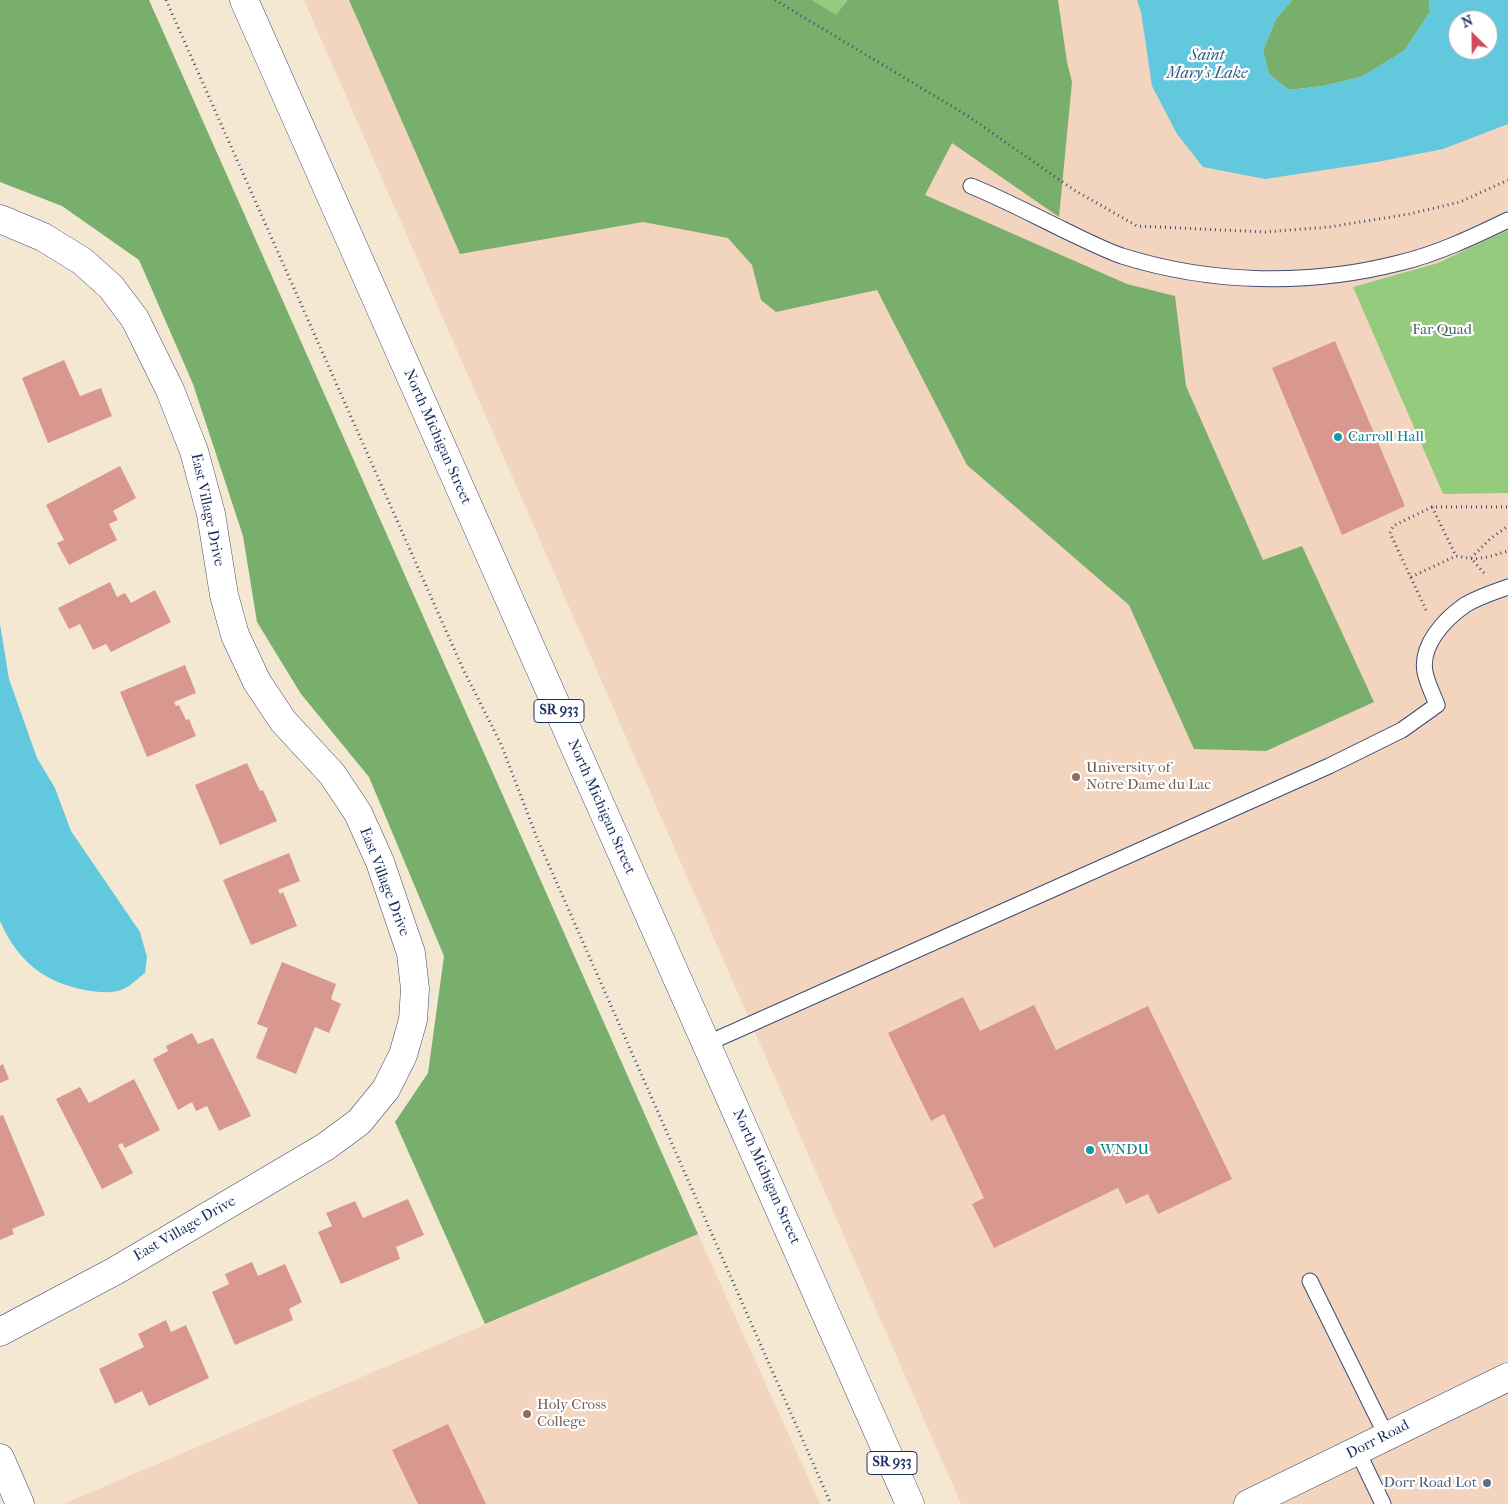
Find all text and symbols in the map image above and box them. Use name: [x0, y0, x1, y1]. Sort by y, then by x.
north arrow: [1448, 10, 1498, 60]
text: N: [1459, 12, 1476, 32]
water label: Saint Mary's Lake: [1166, 46, 1248, 84]
park label: Far Quad: [1412, 321, 1472, 339]
street label: North Michigan Street: [399, 367, 475, 507]
place label: Carroll Hall: [1348, 428, 1424, 446]
marker: Carroll Hall: [1332, 431, 1344, 443]
street label: East Village Drive: [186, 452, 228, 568]
road number: SR 933: [534, 699, 584, 722]
street label: North Michigan Street: [563, 737, 639, 877]
place label: University of Notre Dame du Lac: [1086, 759, 1211, 794]
marker: University of Notre Dame du Lac: [1070, 771, 1082, 783]
street label: East Village Drive: [355, 825, 413, 939]
street label: North Michigan Street: [728, 1107, 804, 1247]
place label: WNDU: [1100, 1141, 1149, 1159]
marker: WNDU: [1084, 1144, 1096, 1156]
street label: East Village Drive: [131, 1192, 239, 1266]
place label: Holy Cross College: [537, 1396, 606, 1431]
marker: Holy Cross College: [521, 1408, 533, 1420]
street label: Dorr Road: [1343, 1416, 1413, 1464]
road number: SR 933: [867, 1452, 917, 1475]
place label: Dorr Road Lot: [1383, 1474, 1477, 1492]
marker: Dorr Road Lot: [1481, 1477, 1493, 1489]

